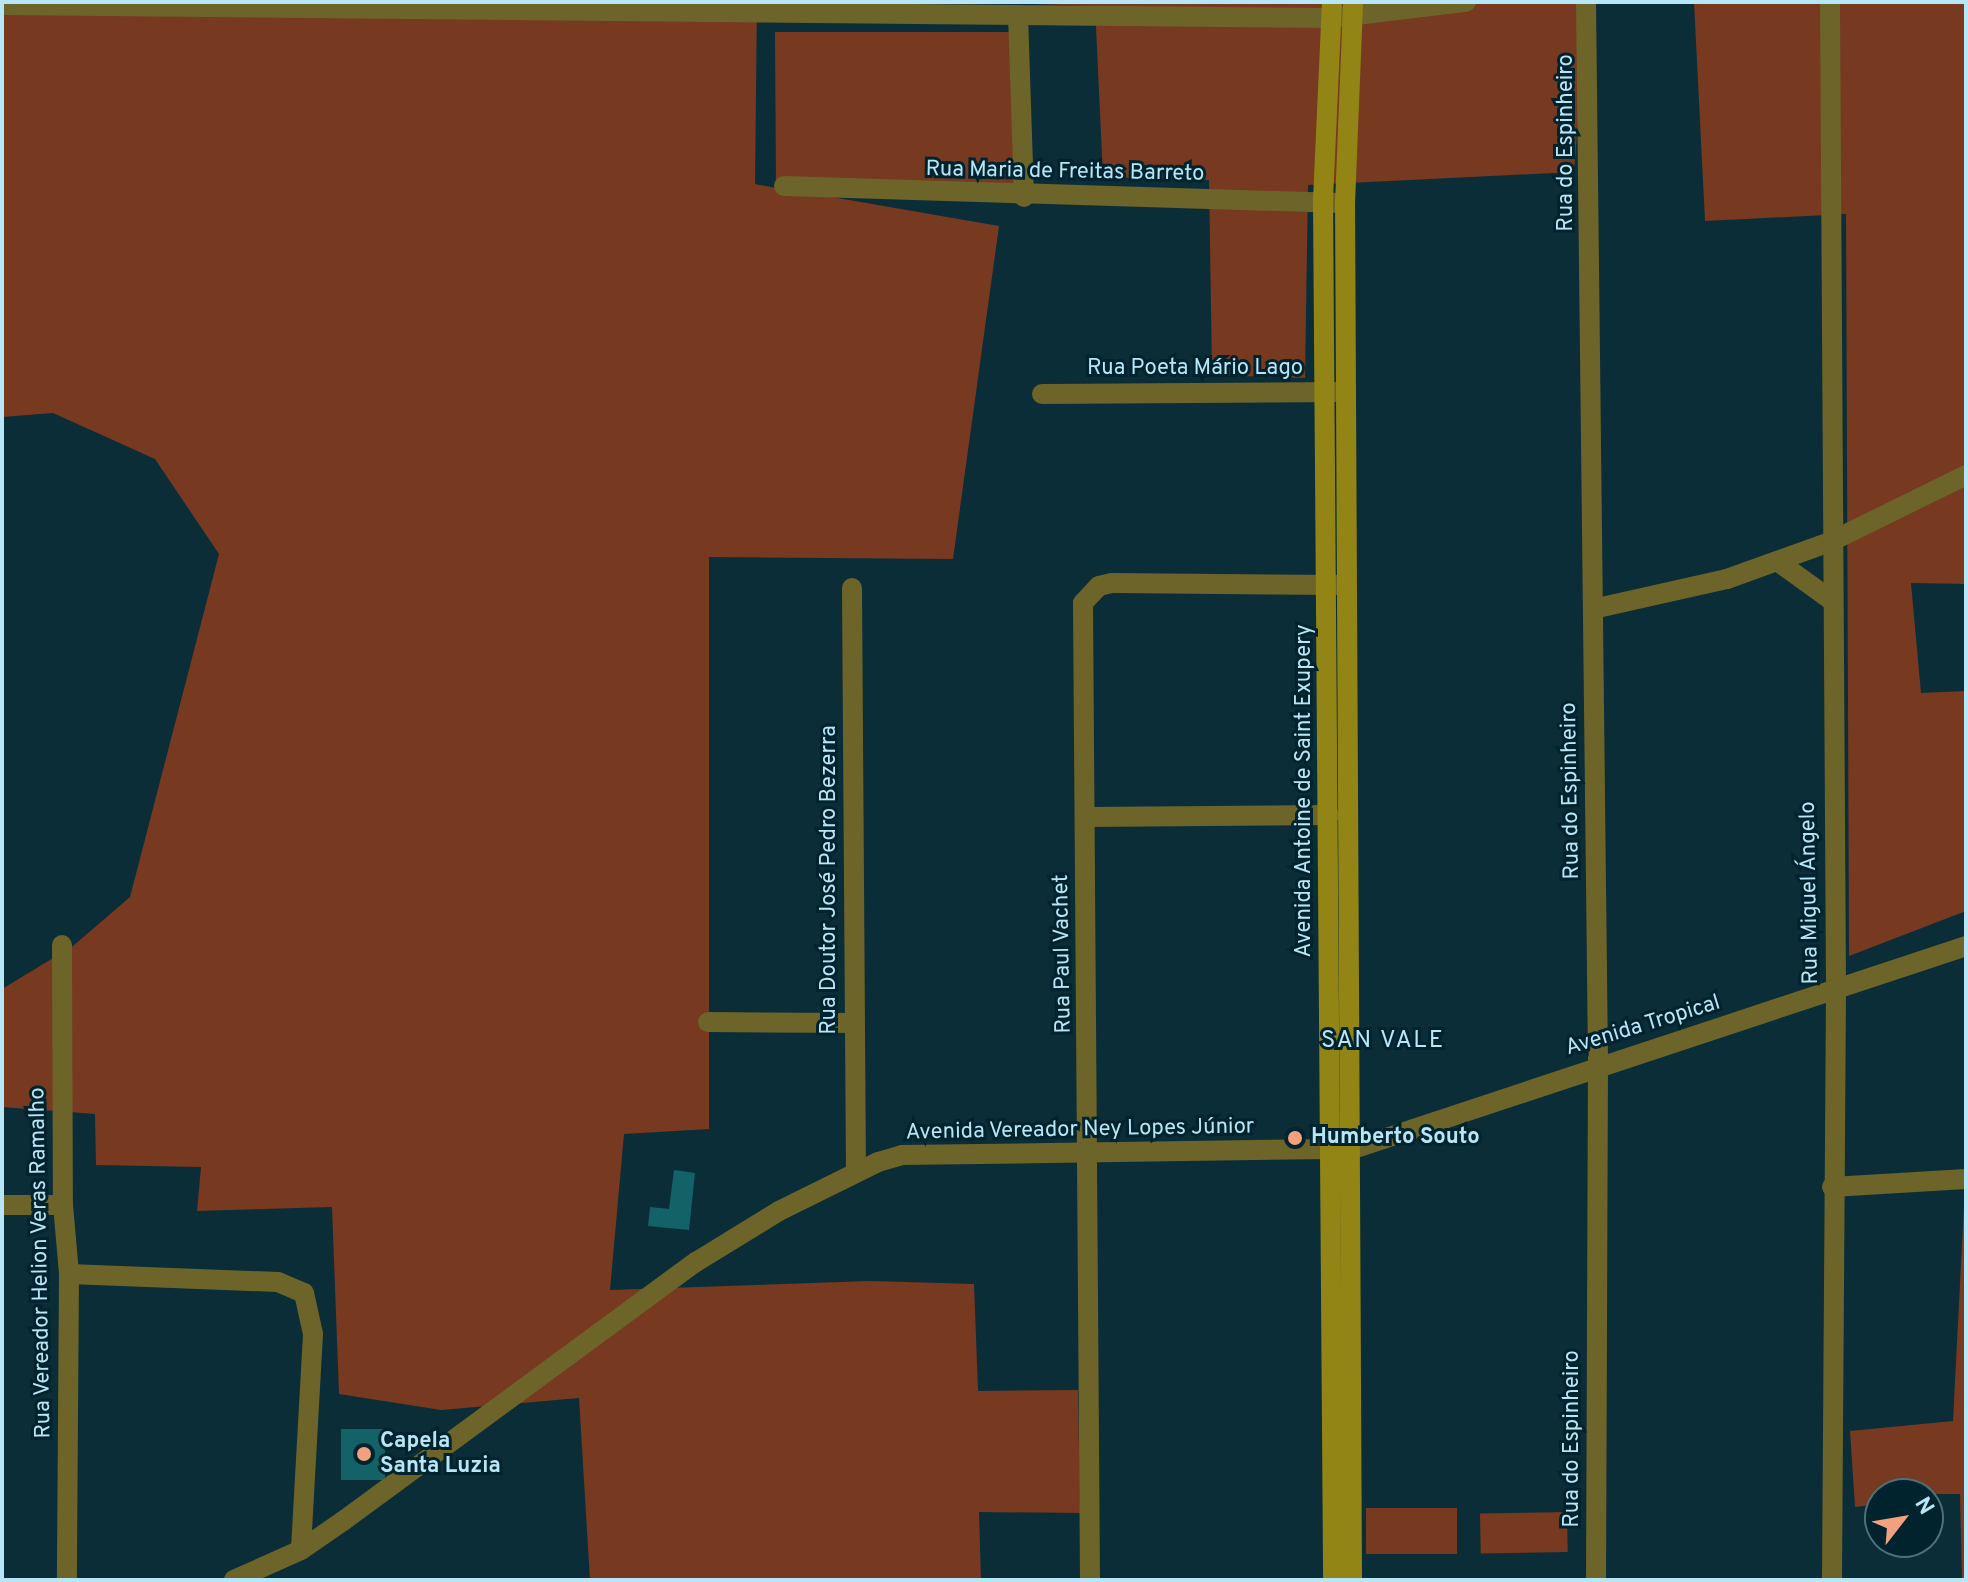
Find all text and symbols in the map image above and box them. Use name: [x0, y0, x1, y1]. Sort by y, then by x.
street label: Rua do Espinheiro: [1554, 54, 1580, 232]
street label: Rua Maria de Freitas Barreto: [925, 156, 1205, 188]
street label: Rua Poeta Mário Lago: [1087, 356, 1303, 382]
street label: Avenida Antoine de Saint Exupery: [1292, 624, 1318, 958]
street label: Rua do Espinheiro: [1556, 702, 1586, 880]
street label: Rua Doutor José Pedro Bezerra: [817, 725, 843, 1035]
street label: Rua Miguel Ángelo: [1795, 801, 1825, 985]
street label: Rua Paul Vachet: [1048, 874, 1078, 1034]
street label: Avenida Tropical: [1562, 990, 1724, 1062]
district label: SAN VALE: [1320, 1028, 1446, 1056]
street label: Rua Vereador Helion Veras Ramalho: [25, 1086, 57, 1440]
street label: Avenida Vereador Ney Lopes Júnior: [905, 1114, 1255, 1146]
place label: Humberto Souto: [1311, 1125, 1480, 1151]
marker: Humberto Souto: [1286, 1129, 1304, 1147]
street label: Rua do Espinheiro: [1560, 1350, 1586, 1528]
place label: Capela Santa Luzia: [380, 1428, 501, 1480]
marker: Capela Santa Luzia: [355, 1445, 373, 1463]
north arrow: [1864, 1478, 1944, 1558]
text: N: [1908, 1493, 1939, 1520]

